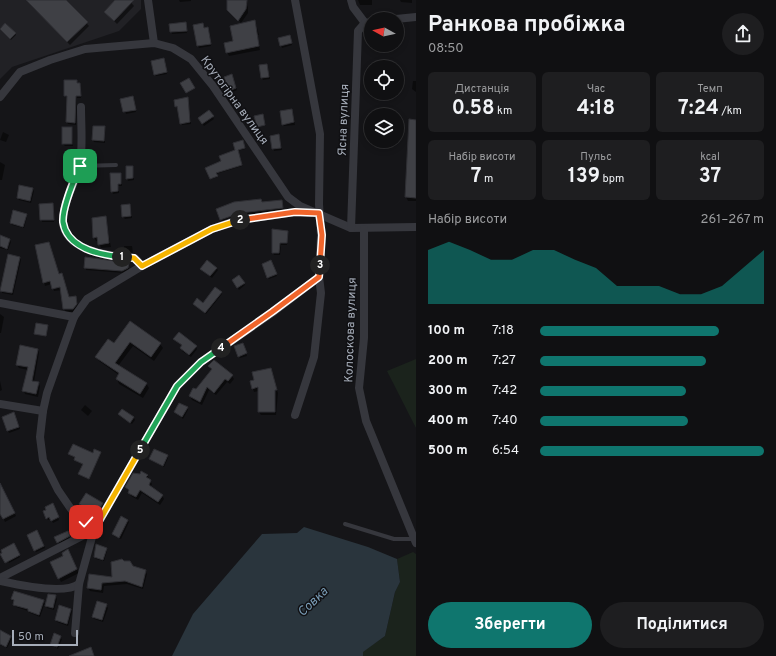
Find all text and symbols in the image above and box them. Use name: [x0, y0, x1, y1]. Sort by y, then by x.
north arrow: [364, 12, 404, 52]
map controls: [364, 12, 404, 148]
text: Ранкова пробіжка: [428, 12, 626, 39]
button: share: [722, 13, 764, 55]
text: 08:50: [428, 41, 464, 57]
street label: Крутогірна вулиця: [197, 53, 272, 148]
button: locate: [364, 60, 404, 100]
text: Дистанція: [455, 82, 509, 96]
text: Час: [587, 82, 605, 96]
text: Темп: [697, 82, 723, 96]
street label: Ясна вулиця: [335, 84, 353, 156]
text: 0.58: [452, 96, 494, 122]
text: 4:18: [577, 96, 615, 122]
text: 7:24: [678, 96, 719, 122]
text: km: [494, 104, 512, 118]
text: /km: [719, 104, 742, 118]
button: layers: [364, 108, 404, 148]
pin: [63, 149, 97, 183]
text: Набір висоти: [449, 150, 515, 164]
text: Пульс: [580, 150, 612, 164]
text: kcal: [700, 150, 720, 164]
icon: arrive: [69, 155, 91, 177]
text: 7: [471, 164, 481, 190]
text: 139: [568, 164, 600, 190]
text: 37: [699, 164, 721, 190]
text: m: [481, 172, 493, 186]
text: bpm: [600, 172, 624, 186]
pin: 2: [230, 210, 250, 230]
text: Набір висоти: [428, 212, 507, 228]
text: 261–267 m: [700, 212, 764, 228]
text: 2: [237, 213, 243, 227]
pin: 1: [112, 247, 132, 267]
text: 1: [120, 250, 124, 264]
pin: 3: [310, 255, 330, 275]
text: 3: [317, 258, 323, 272]
street label: Колоскова вулиця: [341, 277, 361, 383]
text: 100 m: [428, 323, 465, 339]
text: 7:18: [492, 323, 514, 339]
pin: 4: [211, 338, 231, 358]
text: 4: [217, 341, 225, 355]
text: 200 m: [428, 353, 468, 369]
text: 7:27: [492, 353, 516, 369]
text: 300 m: [428, 383, 467, 399]
text: 7:42: [492, 383, 517, 399]
text: 400 m: [428, 413, 468, 429]
text: 7:40: [492, 413, 518, 429]
pin: 5: [130, 440, 150, 460]
text: 5: [137, 443, 143, 457]
text: 500 m: [428, 443, 468, 459]
text: 6:54: [492, 443, 519, 459]
pin: [69, 505, 103, 539]
icon: check: [75, 511, 97, 533]
water label: Совка: [295, 584, 332, 621]
button: Зберегти: [428, 602, 592, 648]
button: Поділитися: [600, 602, 764, 648]
scale bar: [12, 628, 78, 647]
text: 50 m: [18, 630, 44, 644]

